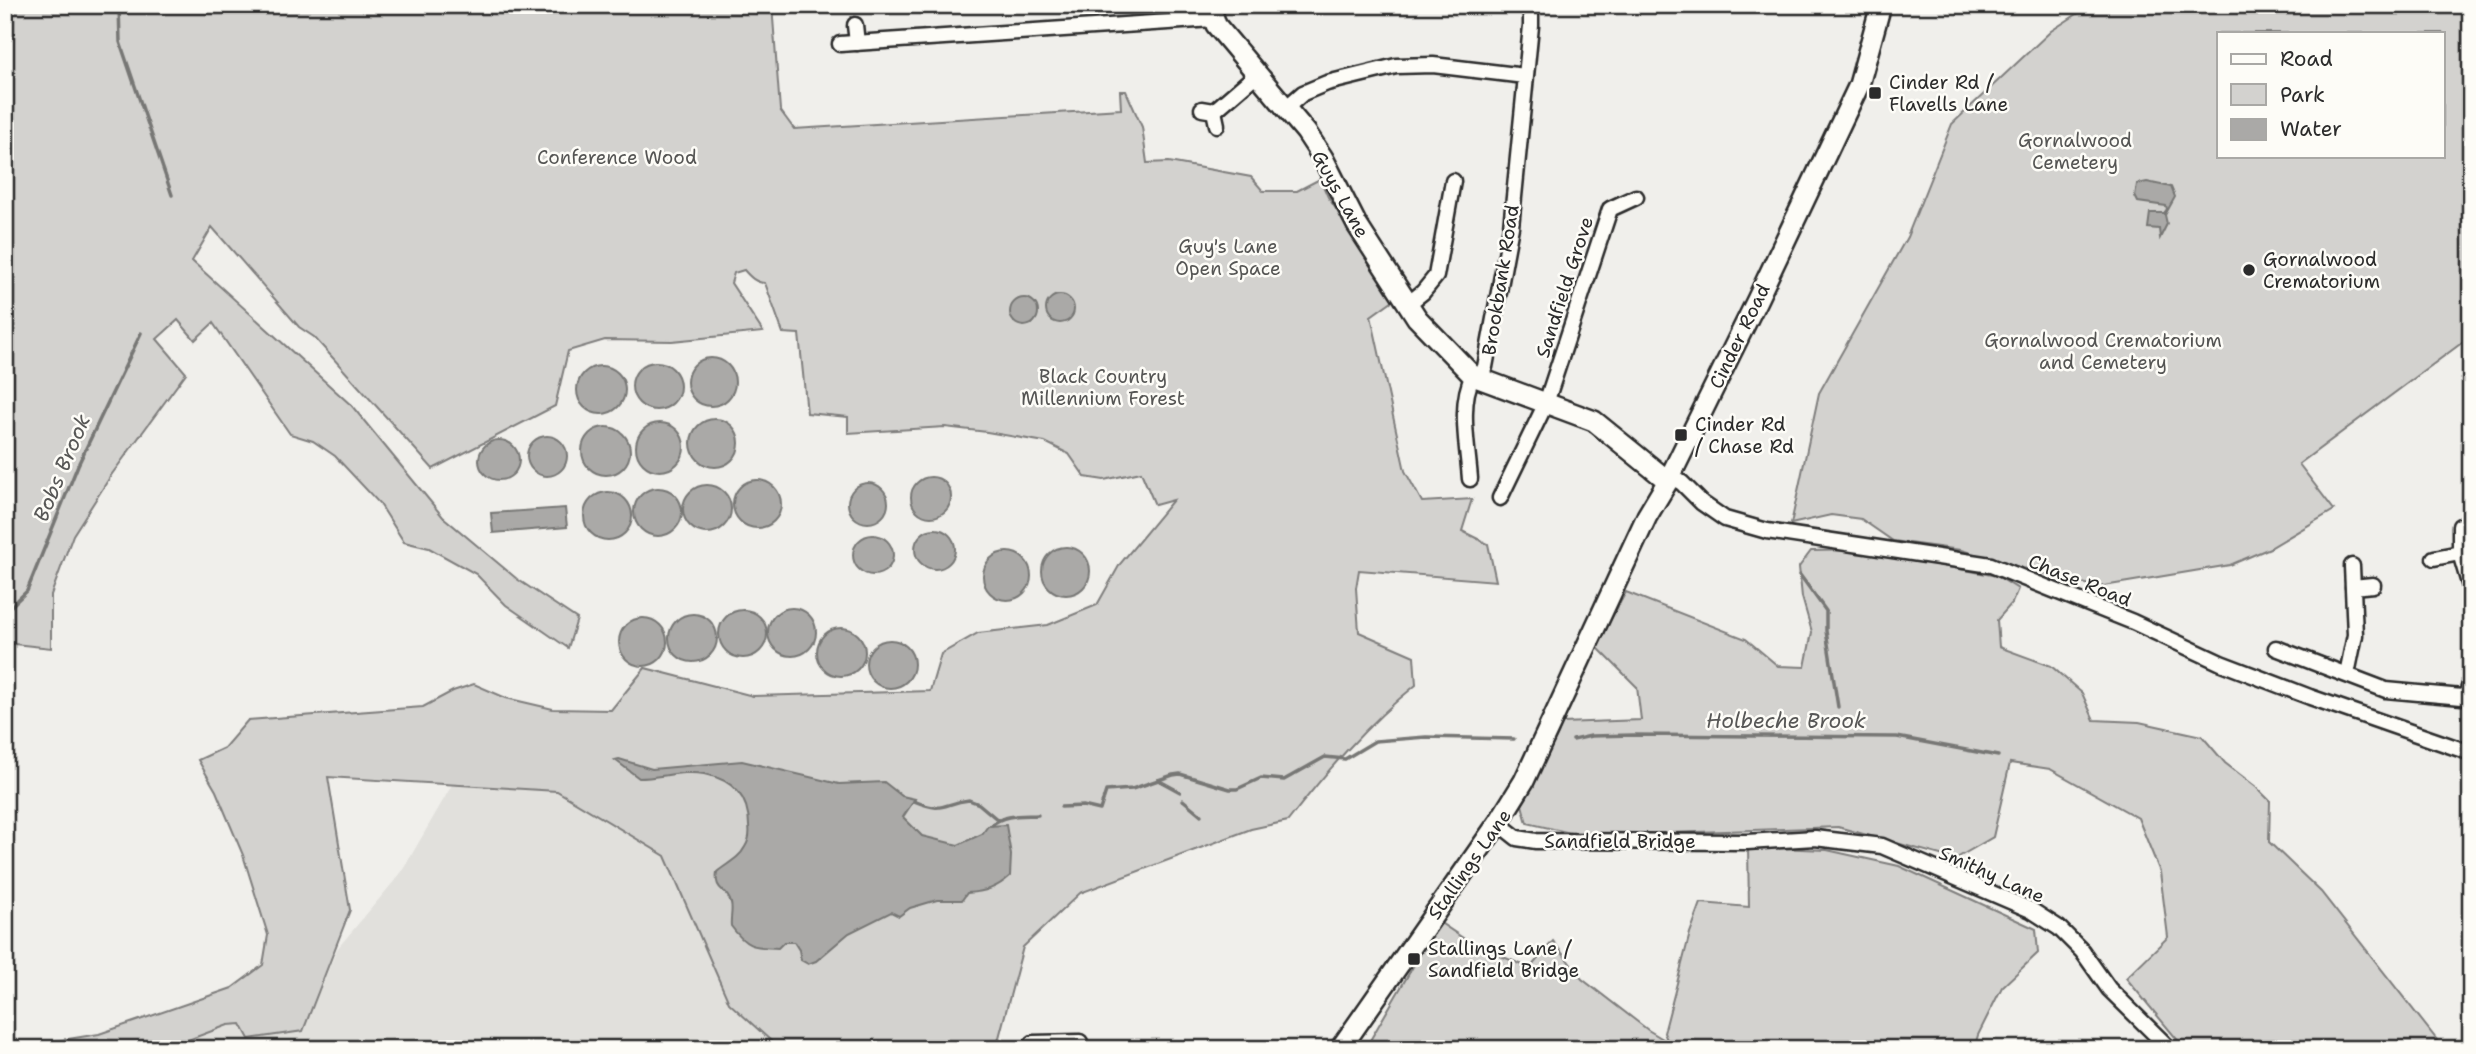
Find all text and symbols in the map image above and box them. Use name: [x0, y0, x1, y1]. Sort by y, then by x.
legend: [2217, 32, 2444, 158]
text: Road: [2280, 45, 2333, 73]
place label: Cinder Rd / Flavells Lane: [1889, 70, 2008, 117]
text: Park: [2280, 81, 2325, 109]
marker: Cinder Rd / Flavells Lane: [1867, 85, 1883, 101]
text: Water: [2280, 115, 2342, 143]
park label: Gornalwood Cemetery: [2018, 128, 2132, 175]
park label: Conference Wood: [537, 145, 697, 170]
street label: Guys Lane: [1306, 146, 1375, 242]
street label: Brookbank Road: [1476, 203, 1525, 357]
street label: Sandfield Grove: [1530, 213, 1599, 361]
park label: Guy's Lane Open Space: [1175, 234, 1281, 281]
place label: Gornalwood Crematorium: [2263, 247, 2380, 294]
marker: Gornalwood Crematorium: [2241, 262, 2257, 278]
street label: Cinder Road: [1703, 280, 1776, 393]
park label: Gornalwood Crematorium and Cemetery: [1984, 328, 2222, 375]
park label: Black Country Millennium Forest: [1021, 364, 1185, 411]
water label: Bobs Brook: [27, 410, 97, 526]
place label: Cinder Rd / Chase Rd: [1695, 412, 1794, 459]
marker: Cinder Rd / Chase Rd: [1673, 427, 1689, 443]
street label: Chase Road: [2025, 548, 2135, 612]
water label: Holbeche Brook: [1706, 707, 1866, 735]
street label: Stallings Lane: [1422, 804, 1517, 925]
street label: Sandfield Bridge: [1544, 829, 1696, 854]
street label: Smithy Lane: [1935, 840, 2048, 909]
place label: Stallings Lane / Sandfield Bridge: [1428, 936, 1579, 983]
marker: Stallings Lane / Sandfield Bridge: [1406, 951, 1422, 967]

